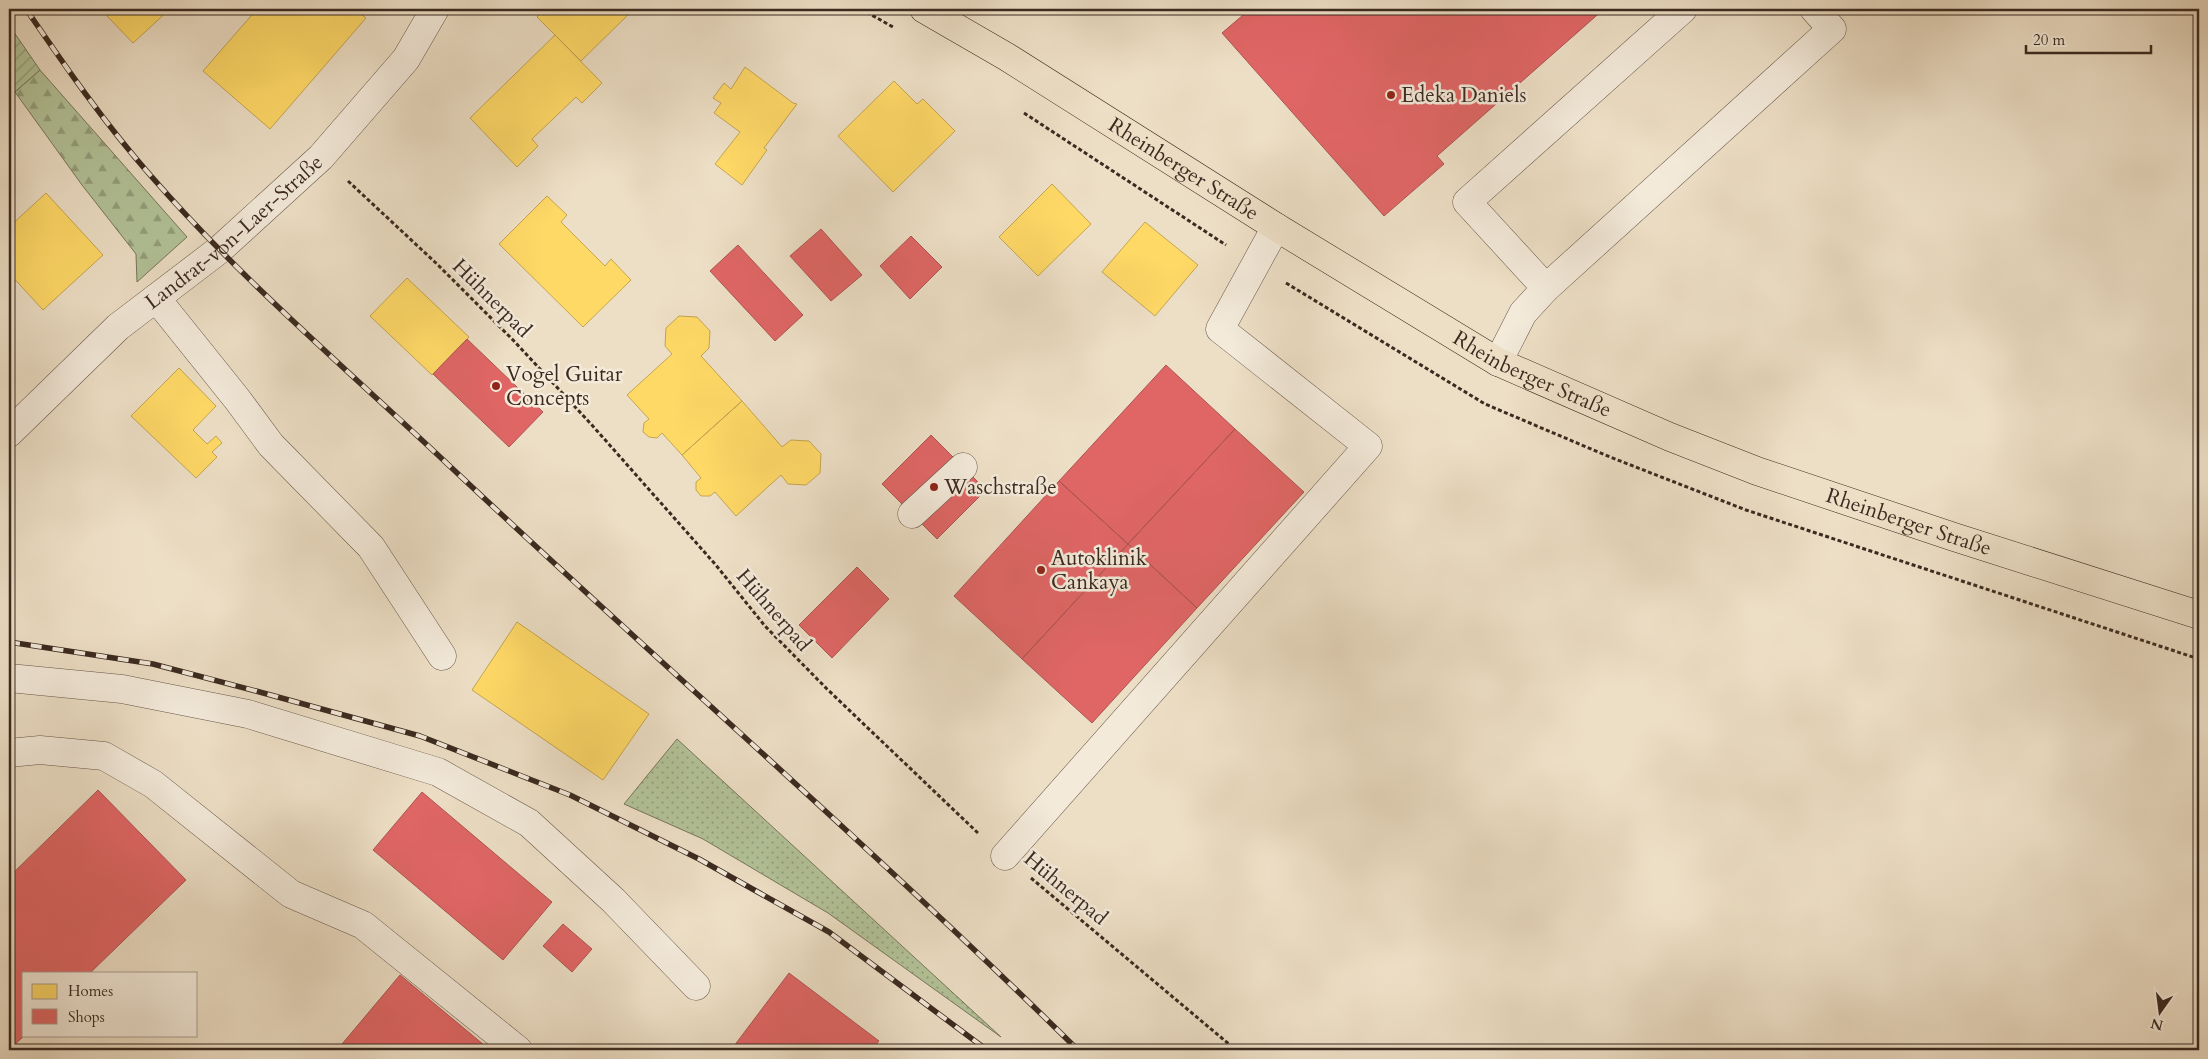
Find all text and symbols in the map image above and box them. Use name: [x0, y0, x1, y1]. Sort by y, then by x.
scale bar: [2026, 22, 2150, 54]
text: 20 m: [2033, 30, 2065, 50]
place label: Edeka Daniels: [1401, 81, 1527, 110]
marker: Edeka Daniels: [1385, 89, 1397, 101]
street label: Rheinberger Straße: [1103, 111, 1264, 228]
street label: Landrat-von-Laer-Straße: [139, 148, 329, 316]
street label: Hühnerpad: [446, 252, 538, 344]
street label: Rheinberger Straße: [1447, 324, 1616, 425]
place label: Vogel Guitar Concepts: [506, 360, 623, 413]
marker: Vogel Guitar Concepts: [490, 380, 502, 392]
place label: Waschstraße: [943, 473, 1057, 502]
marker: Waschstraße: [928, 481, 940, 493]
street label: Rheinberger Straße: [1822, 481, 1995, 563]
place label: Autoklinik Cankaya: [1051, 544, 1148, 597]
street label: Hühnerpad: [729, 563, 818, 658]
marker: Autoklinik Cankaya: [1035, 564, 1047, 576]
street label: Hühnerpad: [1018, 845, 1114, 932]
legend: [22, 972, 198, 1036]
text: Homes: [68, 981, 113, 1001]
north arrow: [2136, 986, 2186, 1036]
text: Shops: [68, 1007, 105, 1027]
text: N: [2149, 1013, 2165, 1035]

